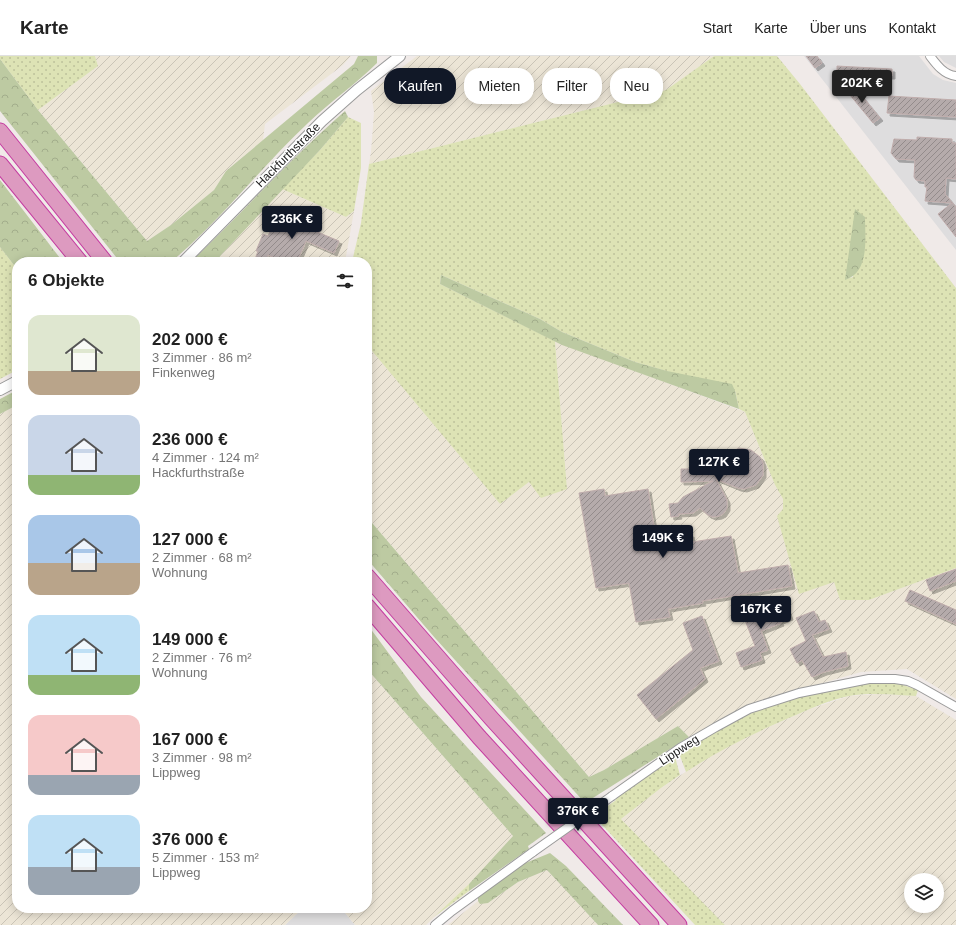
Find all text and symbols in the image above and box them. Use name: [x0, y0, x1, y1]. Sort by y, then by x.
text: Karte: [20, 17, 69, 38]
text: Start: [703, 20, 732, 36]
text: Karte: [754, 20, 788, 36]
text: Über uns: [810, 20, 867, 36]
text: Kontakt: [889, 20, 936, 36]
chip: Kaufen: [384, 68, 456, 104]
chip: Mieten: [464, 68, 534, 104]
chip: Filter: [542, 68, 602, 104]
chip: Neu: [610, 68, 663, 104]
pin: 202K €: [829, 70, 895, 104]
text: 202K €: [841, 75, 883, 90]
street label: Hackfurthstraße: [253, 120, 323, 190]
pin: 236K €: [259, 206, 325, 240]
text: 236K €: [271, 211, 313, 226]
icon: filters: [334, 270, 356, 292]
text: 6 Objekte: [28, 271, 105, 290]
text: 202 000 €: [152, 330, 228, 349]
icon: home: [60, 331, 108, 379]
text: 3 Zimmer · 86 m²: [152, 350, 252, 365]
text: Finkenweg: [152, 365, 215, 380]
text: 236 000 €: [152, 430, 228, 449]
icon: home: [60, 431, 108, 479]
pin: 127K €: [686, 449, 752, 483]
text: 4 Zimmer · 124 m²: [152, 450, 259, 465]
text: 127K €: [698, 454, 740, 469]
text: Hackfurthstraße: [152, 465, 244, 480]
pin: 149K €: [630, 525, 696, 559]
text: 127 000 €: [152, 530, 228, 549]
text: 149K €: [642, 530, 684, 545]
icon: home: [60, 531, 108, 579]
text: 2 Zimmer · 68 m²: [152, 550, 252, 565]
text: Wohnung: [152, 565, 207, 580]
pin: 167K €: [728, 596, 794, 630]
text: 167K €: [740, 601, 782, 616]
text: 149 000 €: [152, 630, 228, 649]
icon: home: [60, 631, 108, 679]
text: 2 Zimmer · 76 m²: [152, 650, 252, 665]
text: Wohnung: [152, 665, 207, 680]
text: 167 000 €: [152, 730, 228, 749]
icon: home: [60, 731, 108, 779]
street label: Lippweg: [656, 732, 702, 768]
text: 3 Zimmer · 98 m²: [152, 750, 252, 765]
text: Lippweg: [152, 765, 200, 780]
pin: 376K €: [545, 798, 611, 832]
text: 376K €: [557, 803, 599, 818]
text: 376 000 €: [152, 830, 228, 849]
icon: home: [60, 831, 108, 879]
text: 5 Zimmer · 153 m²: [152, 850, 259, 865]
text: Lippweg: [152, 865, 200, 880]
map controls: [904, 873, 944, 913]
button: layers: [904, 873, 944, 913]

